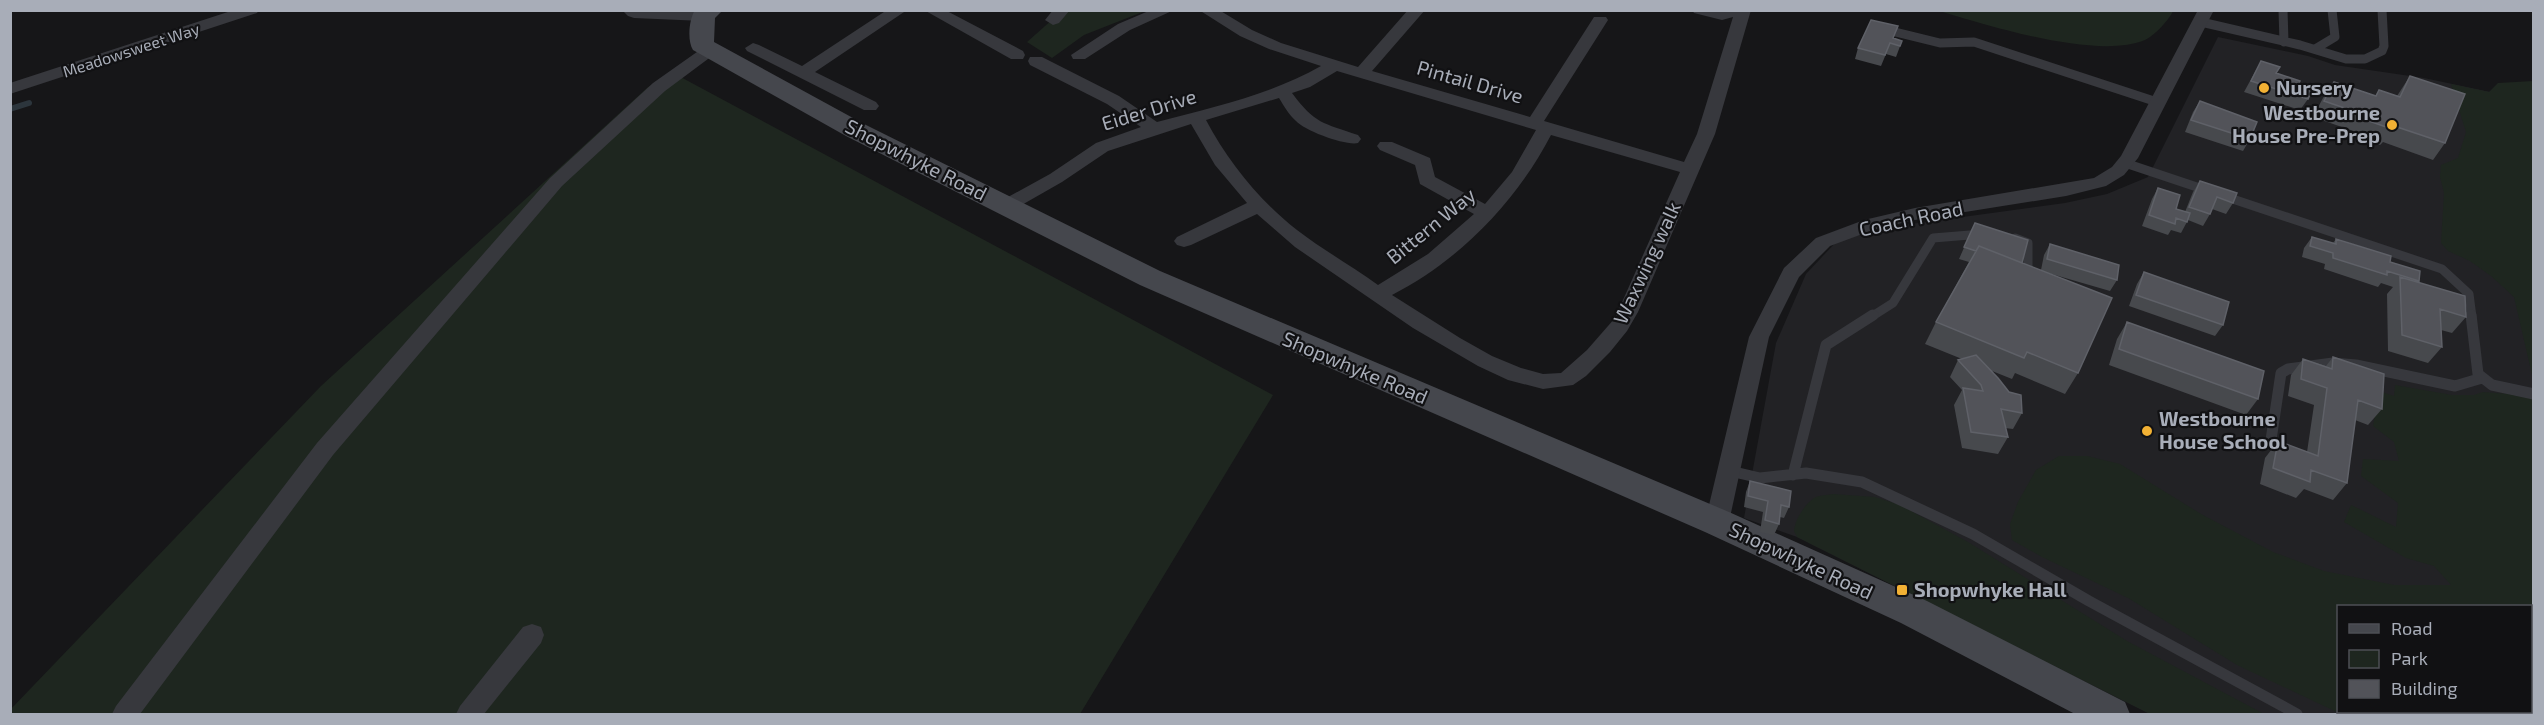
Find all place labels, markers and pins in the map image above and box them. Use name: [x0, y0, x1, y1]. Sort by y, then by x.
place label: Nursery: [2276, 75, 2353, 100]
marker: Nursery: [2257, 81, 2271, 95]
place label: Westbourne House Pre-Prep: [2232, 100, 2380, 147]
marker: Westbourne House Pre-Prep: [2385, 118, 2399, 132]
place label: Westbourne House School: [2159, 406, 2287, 453]
marker: Westbourne House School: [2140, 424, 2154, 438]
place label: Shopwhyke Hall: [1914, 577, 2067, 602]
marker: Shopwhyke Hall: [1895, 583, 1909, 597]

